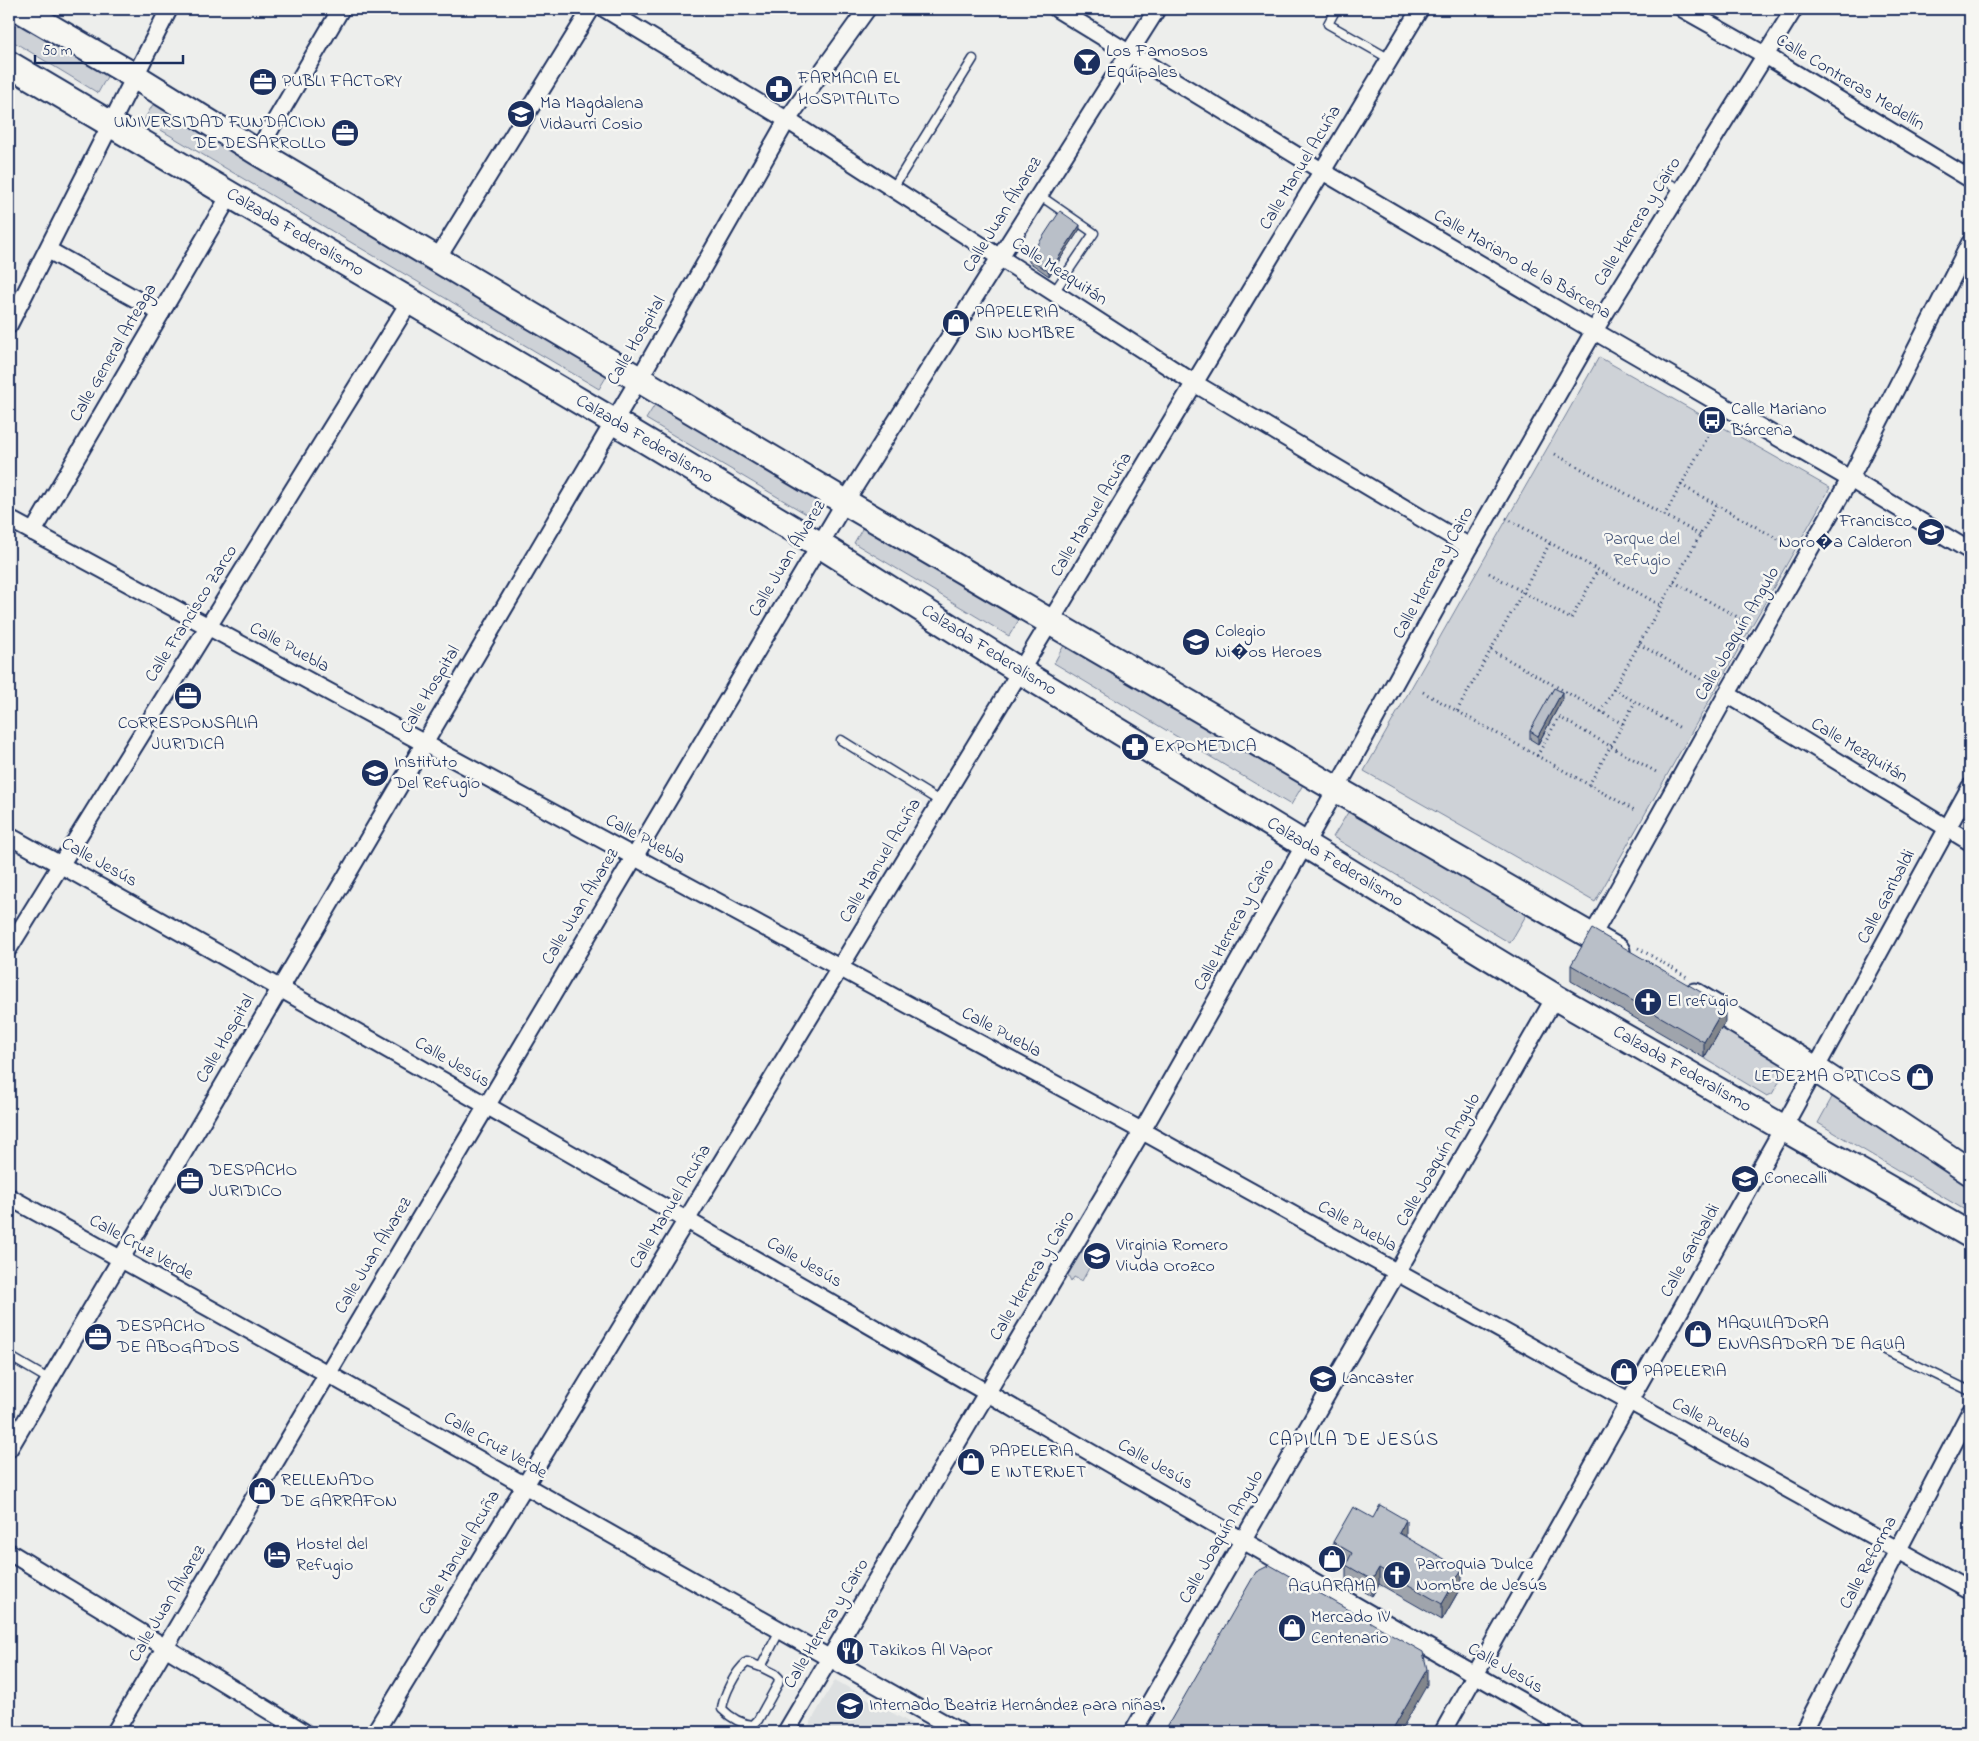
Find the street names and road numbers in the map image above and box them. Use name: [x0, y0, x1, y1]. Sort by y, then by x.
street label: Calle Contreras Medellín: [1770, 28, 1930, 138]
street label: Calle Manuel Acuña: [1253, 101, 1349, 235]
street label: Calle Juan Álvarez: [957, 152, 1049, 278]
street label: Calle Herrera y Cairo: [1588, 152, 1688, 292]
street label: Calzada Federalismo: [221, 182, 369, 284]
street label: Calle Mariano de la Bárcena: [1428, 203, 1616, 327]
street label: Calle Mezquitán: [1006, 231, 1112, 313]
street label: Calle General Arteaga: [64, 279, 165, 427]
street label: Calle Hospital: [601, 292, 673, 390]
street label: Calzada Federalismo: [570, 389, 718, 491]
street label: Calle Manuel Acuña: [1044, 448, 1140, 582]
street label: Calle Juan Álvarez: [743, 495, 833, 622]
street label: Calle Herrera y Cairo: [1387, 502, 1481, 644]
street label: Calle Francisco Zarco: [139, 540, 245, 688]
street label: Calle Joaquín Angulo: [1689, 562, 1788, 706]
street label: Calzada Federalismo: [915, 598, 1062, 703]
street label: Calle Puebla: [244, 616, 334, 680]
street label: Calle Hospital: [394, 641, 468, 739]
street label: Calle Mezquitán: [1805, 712, 1913, 790]
street label: Calle Manuel Acuña: [833, 794, 929, 928]
street label: Calle Puebla: [600, 808, 690, 872]
street label: Calzada Federalismo: [1261, 811, 1408, 915]
street label: Calle Jesús: [56, 831, 142, 895]
street label: Calle Juan Álvarez: [536, 843, 626, 970]
street label: Calle Garibaldi: [1851, 845, 1923, 949]
street label: Calle Herrera y Cairo: [1188, 854, 1282, 996]
street label: Calle Hospital: [190, 990, 262, 1088]
street label: Calle Puebla: [956, 1001, 1046, 1065]
street label: Calzada Federalismo: [1608, 1020, 1756, 1120]
street label: Calle Jesús: [409, 1031, 495, 1095]
street label: Calle Joaquín Angulo: [1390, 1088, 1489, 1232]
street label: Calle Manuel Acuña: [623, 1140, 719, 1274]
street label: Calle Juan Álvarez: [329, 1192, 419, 1319]
street label: Calle Puebla: [1312, 1194, 1402, 1260]
street label: Calle Garibaldi: [1655, 1199, 1727, 1303]
street label: Calle Herrera y Cairo: [984, 1206, 1082, 1346]
street label: Calle Cruz Verde: [84, 1208, 199, 1288]
street label: Calle Jesús: [761, 1231, 847, 1295]
street label: Calle Puebla: [1666, 1391, 1756, 1457]
street label: Calle Cruz Verde: [438, 1406, 553, 1487]
street label: Calle Jesús: [1112, 1433, 1198, 1497]
street label: Calle Joaquín Angulo: [1173, 1465, 1272, 1609]
street label: Calle Manuel Acuña: [412, 1486, 508, 1620]
street label: Calle Reforma: [1834, 1512, 1904, 1614]
street label: Calle Juan Álvarez: [123, 1540, 213, 1667]
street label: Calle Herrera y Cairo: [778, 1554, 876, 1694]
street label: Calle Jesús: [1462, 1637, 1548, 1701]

